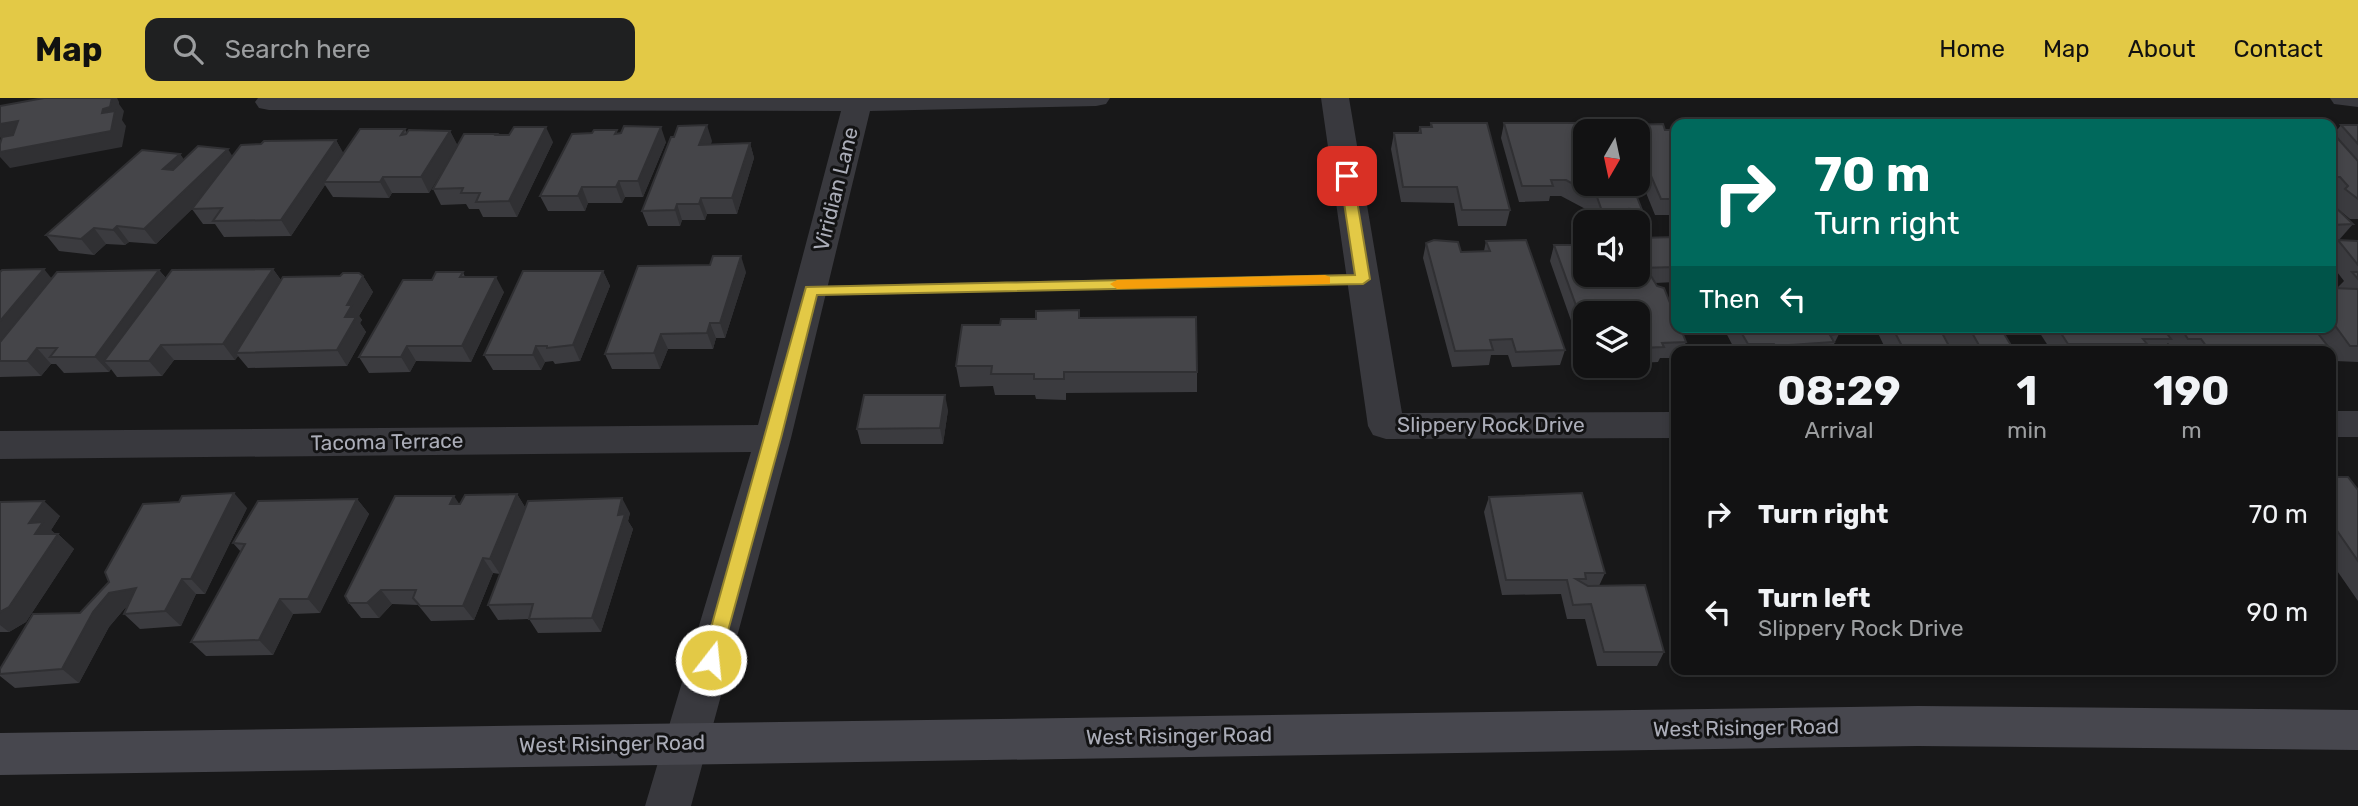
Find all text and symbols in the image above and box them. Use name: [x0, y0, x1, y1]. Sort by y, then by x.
search box: [145, 18, 635, 81]
text: Map: [35, 30, 103, 69]
icon: search: [169, 30, 207, 68]
text: Search here: [225, 34, 370, 65]
text: Home: [1939, 35, 2005, 63]
text: Map: [2043, 35, 2090, 63]
text: About: [2128, 35, 2196, 63]
text: Contact: [2234, 35, 2323, 63]
north arrow: [1573, 119, 1650, 196]
map controls: [1573, 119, 1650, 378]
street label: Viridian Lane: [808, 124, 863, 253]
text: 70 m: [1814, 145, 1931, 203]
pin: [1317, 146, 1377, 206]
icon: right: [1699, 147, 1790, 238]
icon: arrive: [1328, 157, 1366, 195]
text: Turn right: [1814, 204, 1959, 242]
button: sound: [1573, 210, 1650, 287]
icon: left: [1774, 280, 1812, 318]
text: Then: [1699, 284, 1760, 315]
button: layers: [1573, 301, 1650, 378]
text: 08:29: [1777, 366, 1901, 416]
text: 1: [2017, 366, 2037, 416]
text: 190: [2153, 366, 2230, 416]
street label: Slippery Rock Drive: [1397, 412, 1585, 437]
text: Arrival: [1805, 416, 1874, 444]
text: min: [2007, 416, 2047, 444]
text: m: [2181, 416, 2202, 444]
street label: Tacoma Terrace: [310, 428, 464, 455]
icon: right: [1699, 495, 1737, 533]
text: Turn right: [1758, 499, 1888, 530]
text: 70 m: [2249, 499, 2308, 530]
text: Turn left: [1758, 583, 1870, 614]
icon: left: [1699, 593, 1737, 631]
text: 90 m: [2247, 597, 2308, 628]
text: Slippery Rock Drive: [1758, 614, 1964, 642]
position arrow: [674, 623, 748, 697]
street label: West Risinger Road: [1653, 713, 1839, 742]
street label: West Risinger Road: [1086, 721, 1272, 750]
street label: West Risinger Road: [519, 729, 705, 758]

